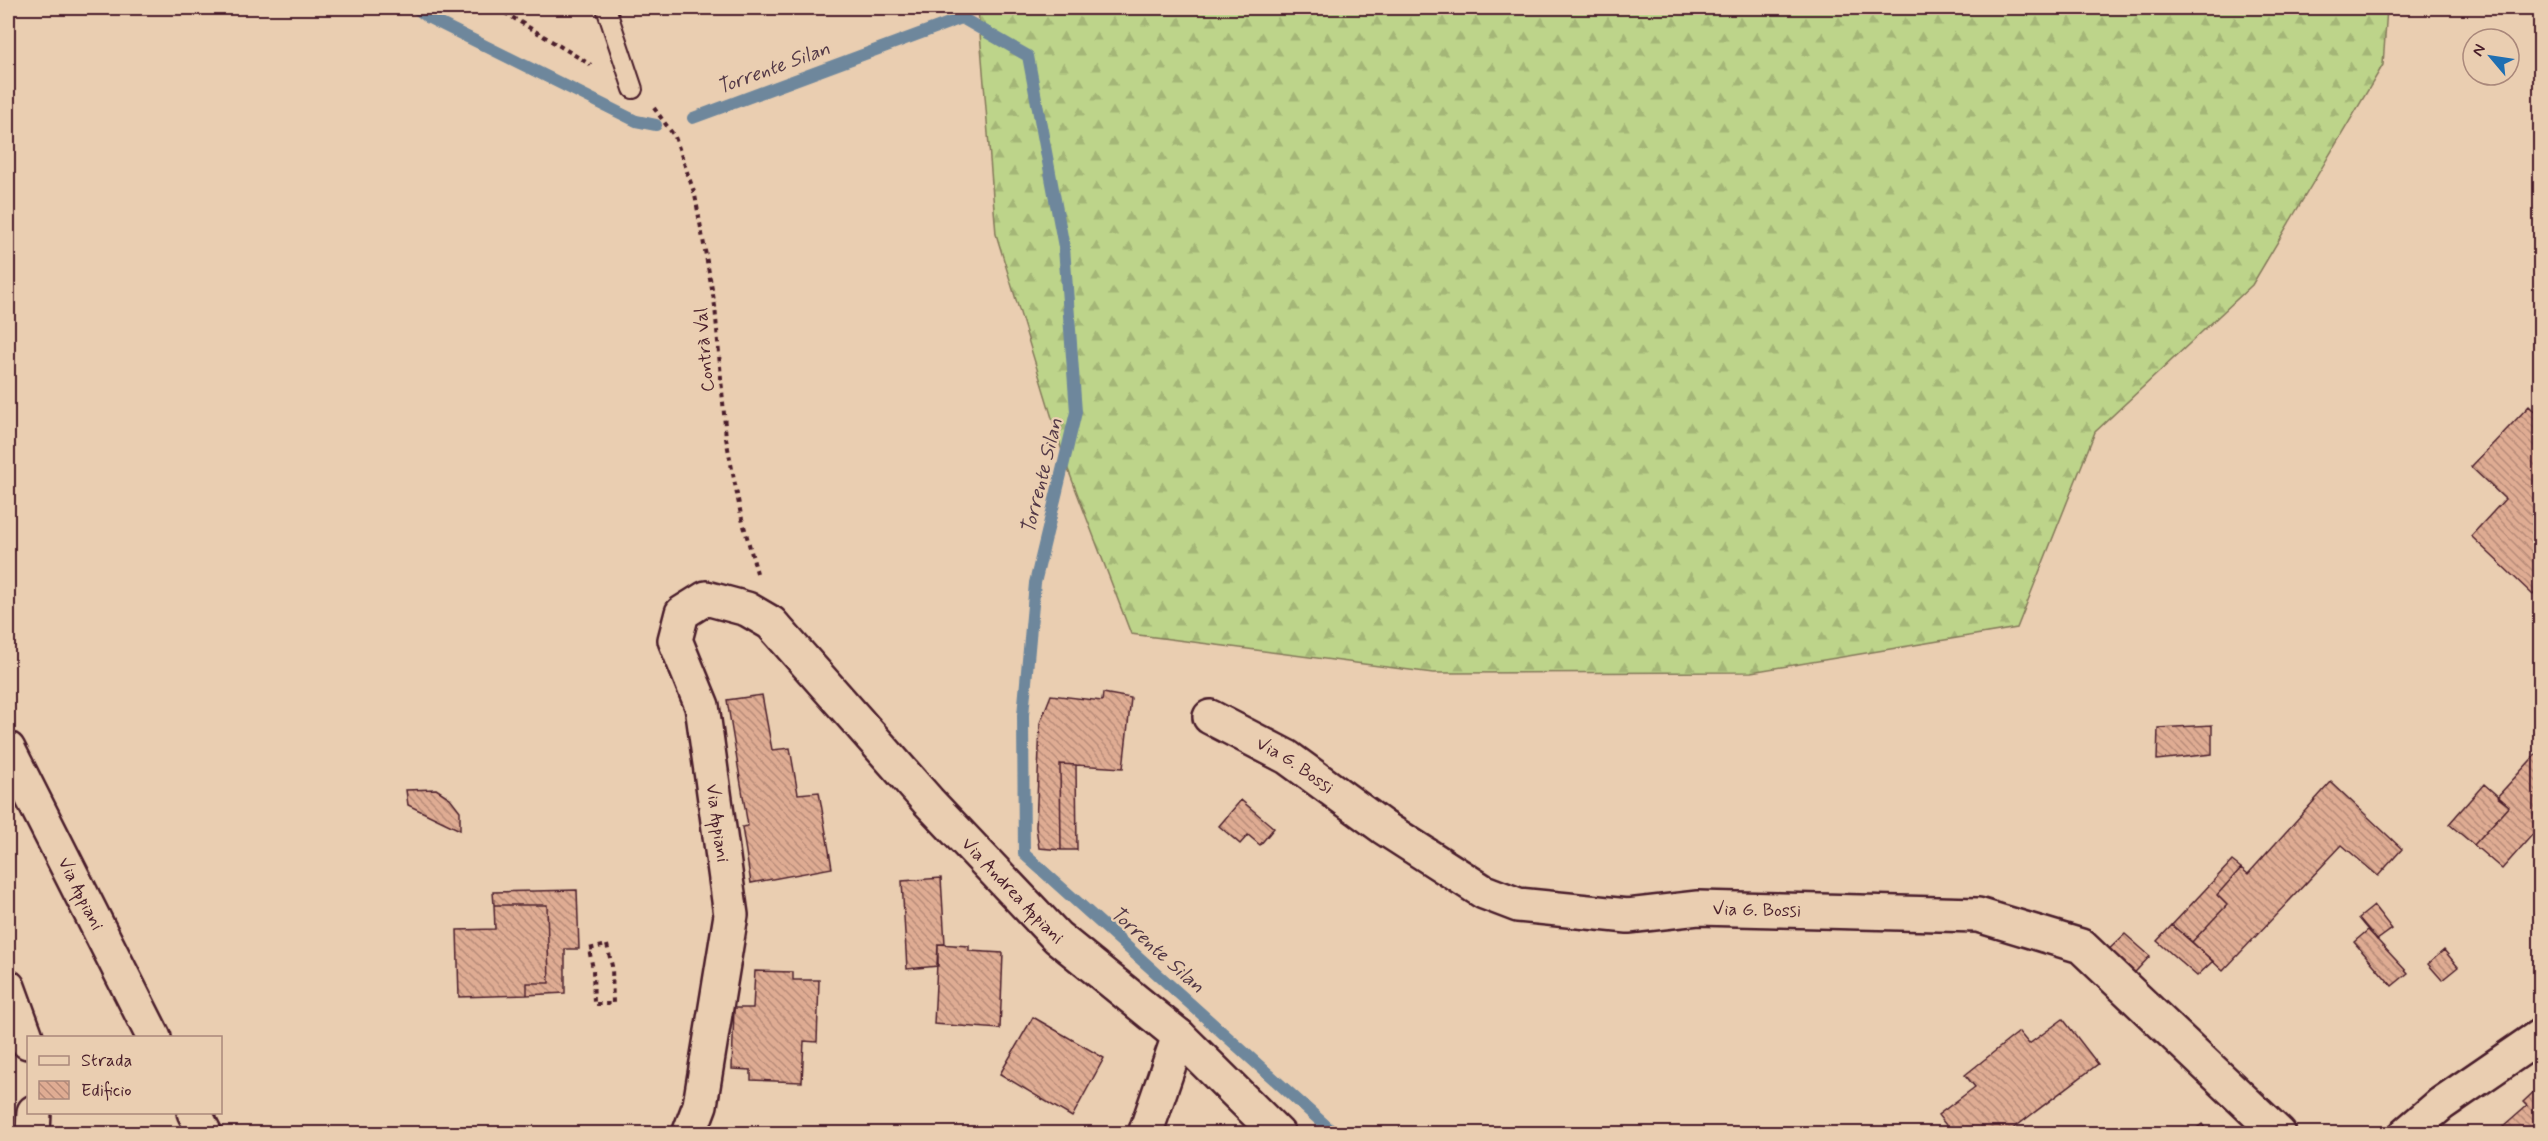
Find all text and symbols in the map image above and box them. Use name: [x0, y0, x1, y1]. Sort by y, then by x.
north arrow: [2461, 27, 2521, 87]
water label: Torrente Silan: [713, 35, 834, 101]
text: N: [2467, 41, 2491, 60]
street label: Contrà Val: [689, 307, 721, 393]
water label: Torrente Silan: [1015, 416, 1070, 537]
street label: Via G. Bossi: [1252, 732, 1338, 800]
street label: Via Appiani: [699, 782, 734, 864]
street label: Via Andrea Appiani: [956, 833, 1068, 950]
street label: Via Appiani: [52, 853, 109, 935]
street label: Via G. Bossi: [1712, 897, 1801, 924]
water label: Torrente Silan: [1104, 900, 1210, 1000]
legend: [27, 1036, 222, 1114]
text: Strada: [81, 1049, 132, 1073]
text: Edificio: [81, 1079, 132, 1103]

